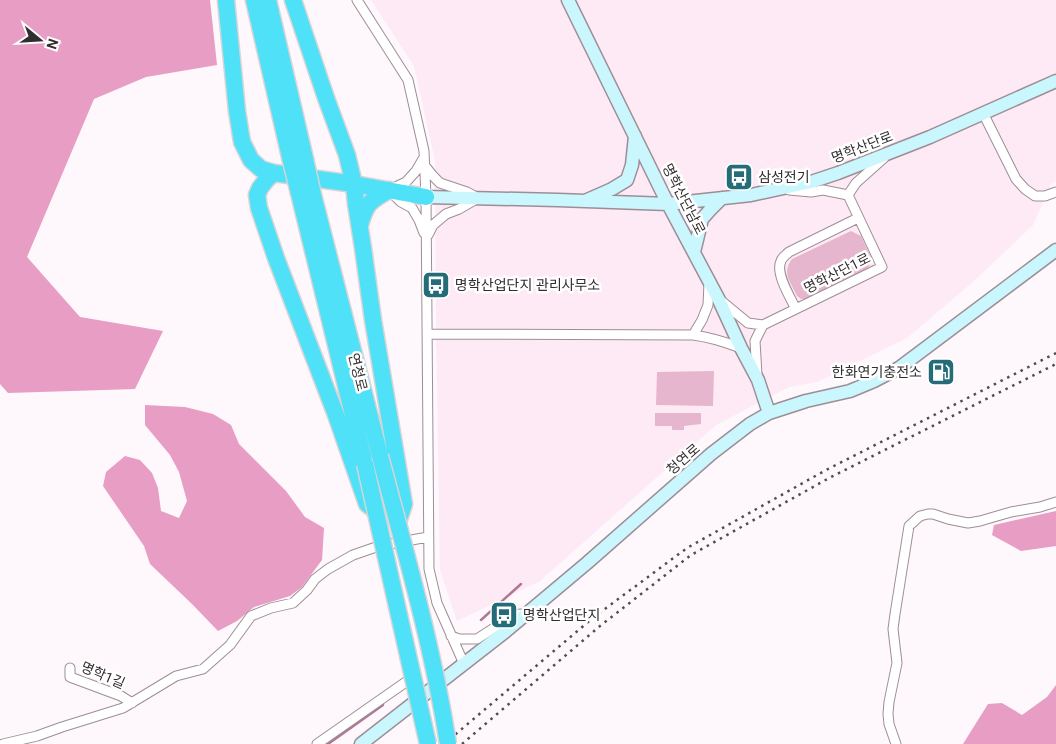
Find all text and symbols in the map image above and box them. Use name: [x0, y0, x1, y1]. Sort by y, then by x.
north arrow: [15, 15, 65, 65]
text: N: [43, 37, 62, 51]
street label: 명학산단로: [829, 128, 895, 166]
street label: 명학산단남로: [659, 161, 709, 237]
bus stop icon: 삼성전기: [724, 162, 754, 192]
place label: 삼성전기: [758, 169, 810, 185]
street label: 명학산단1로: [801, 249, 873, 297]
bus stop icon: 명학산업단지 관리사무소: [421, 270, 451, 300]
place label: 명학산업단지 관리사무소: [455, 277, 600, 293]
street label: 연청로: [346, 351, 370, 393]
fuel station icon: 한화연기충전소: [926, 357, 956, 387]
place label: 한화연기충전소: [832, 364, 922, 380]
street label: 청연로: [663, 440, 703, 478]
bus stop icon: 명학산업단지: [489, 600, 519, 630]
place label: 명학산업단지: [523, 607, 600, 623]
street label: 명학1길: [78, 659, 128, 691]

